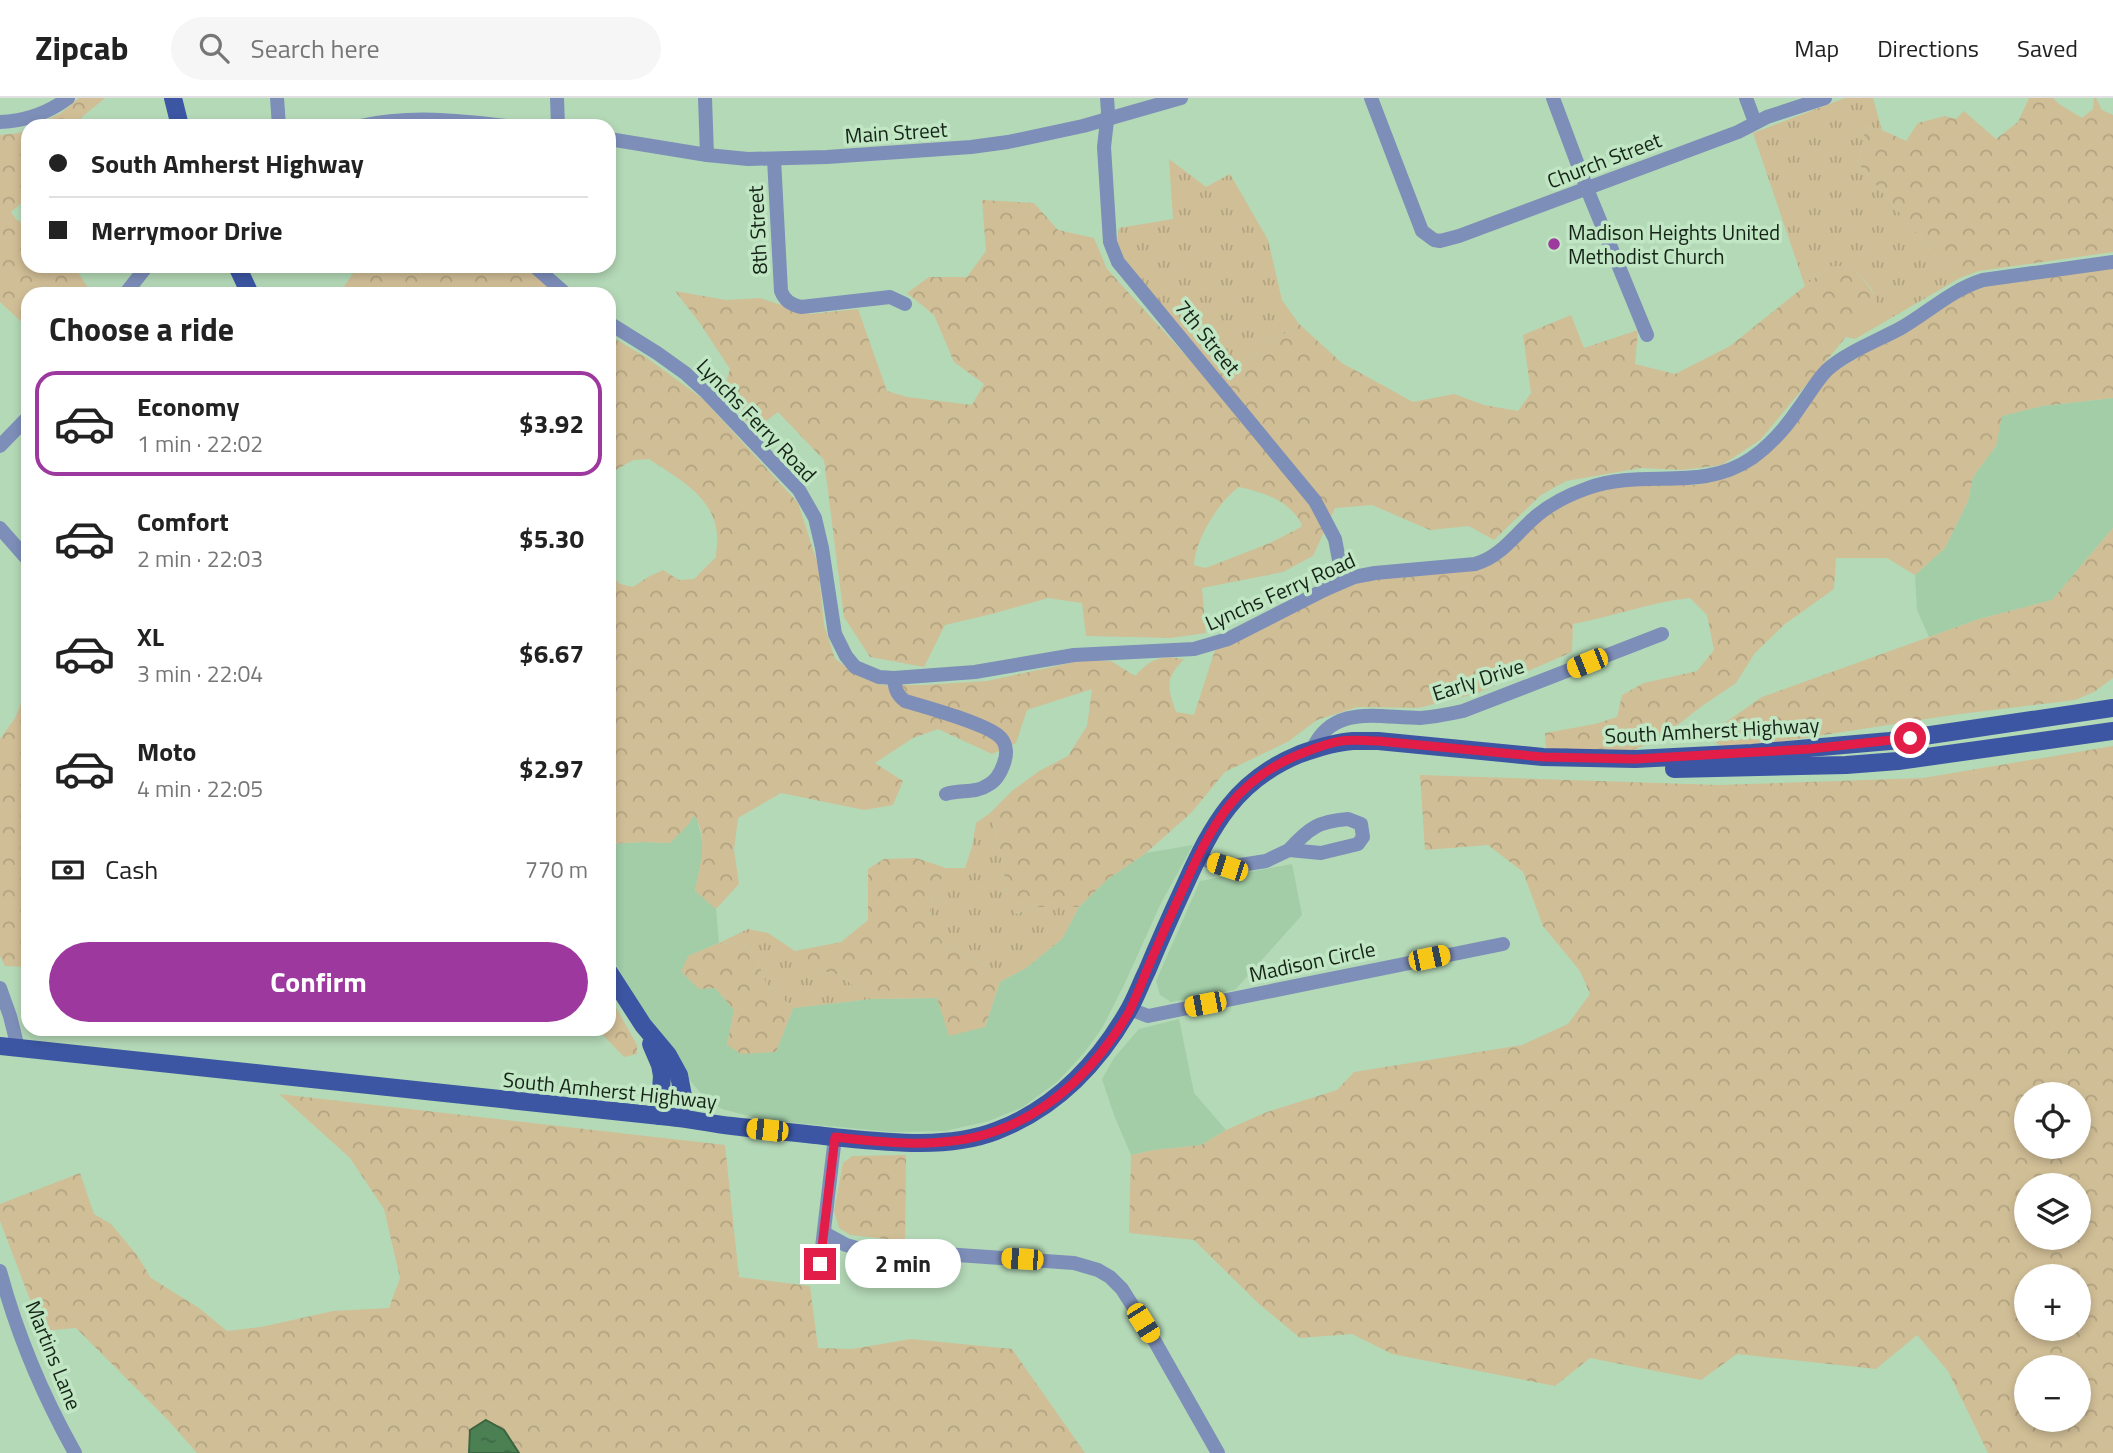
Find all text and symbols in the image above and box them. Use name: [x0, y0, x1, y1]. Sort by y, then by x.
search box: [171, 17, 661, 80]
text: Zipcab: [35, 23, 129, 73]
icon: search: [195, 29, 233, 67]
text: Search here: [251, 29, 380, 68]
text: Map: [1794, 30, 1839, 66]
text: Directions: [1877, 30, 1979, 66]
text: Saved: [2017, 30, 2078, 66]
street label: Main Street: [844, 112, 949, 152]
street label: Church Street: [1542, 123, 1666, 196]
text: South Amherst Highway: [91, 144, 364, 183]
street label: 8th Street: [739, 184, 775, 275]
text: Merrymoor Drive: [91, 211, 283, 250]
place label: Madison Heights United Methodist Church: [1568, 216, 1780, 272]
marker: Madison Heights United Methodist Church: [1546, 236, 1562, 252]
street label: 7th Street: [1168, 292, 1249, 382]
text: Choose a ride: [49, 305, 234, 353]
street label: Lynchs Ferry Road: [689, 351, 825, 489]
text: Economy: [137, 387, 239, 426]
icon: car: [53, 392, 116, 455]
text: $3.92: [519, 404, 584, 443]
text: 1 min · 22:02: [137, 426, 263, 461]
text: Comfort: [137, 502, 229, 541]
icon: car: [53, 507, 116, 570]
text: $5.30: [519, 519, 584, 558]
text: 2 min · 22:03: [137, 541, 263, 576]
street label: Lynchs Ferry Road: [1200, 544, 1360, 638]
text: XL: [137, 617, 164, 656]
icon: car: [53, 622, 116, 685]
text: $6.67: [519, 634, 584, 673]
car: [1564, 645, 1611, 681]
street label: Early Drive: [1428, 649, 1528, 709]
text: 3 min · 22:04: [137, 656, 263, 691]
street label: South Amherst Highway: [1604, 708, 1820, 752]
route start: [1894, 722, 1926, 754]
text: Moto: [137, 732, 196, 771]
icon: car: [53, 737, 116, 800]
text: $2.97: [519, 749, 584, 788]
text: 4 min · 22:05: [137, 771, 263, 806]
text: Cash: [105, 850, 158, 889]
icon: cash: [49, 851, 87, 889]
car: [1204, 851, 1251, 883]
text: 770 m: [525, 852, 588, 887]
street label: Madison Circle: [1246, 932, 1378, 990]
button: Confirm: [49, 942, 588, 1022]
car: [1407, 943, 1452, 973]
car: [1183, 990, 1228, 1018]
street label: South Amherst Highway: [501, 1063, 719, 1117]
map controls: [2014, 1082, 2091, 1432]
button: locate: [2014, 1082, 2091, 1159]
car: [746, 1117, 789, 1143]
button: layers: [2014, 1173, 2091, 1250]
callout: 2 min: [844, 1240, 960, 1288]
text: 2 min: [875, 1246, 931, 1281]
car: [1001, 1247, 1044, 1271]
route end: [804, 1248, 836, 1280]
button: +: [2014, 1264, 2091, 1341]
street label: Martins Lane: [18, 1295, 90, 1415]
car: [1123, 1300, 1164, 1346]
button: −: [2014, 1355, 2091, 1432]

